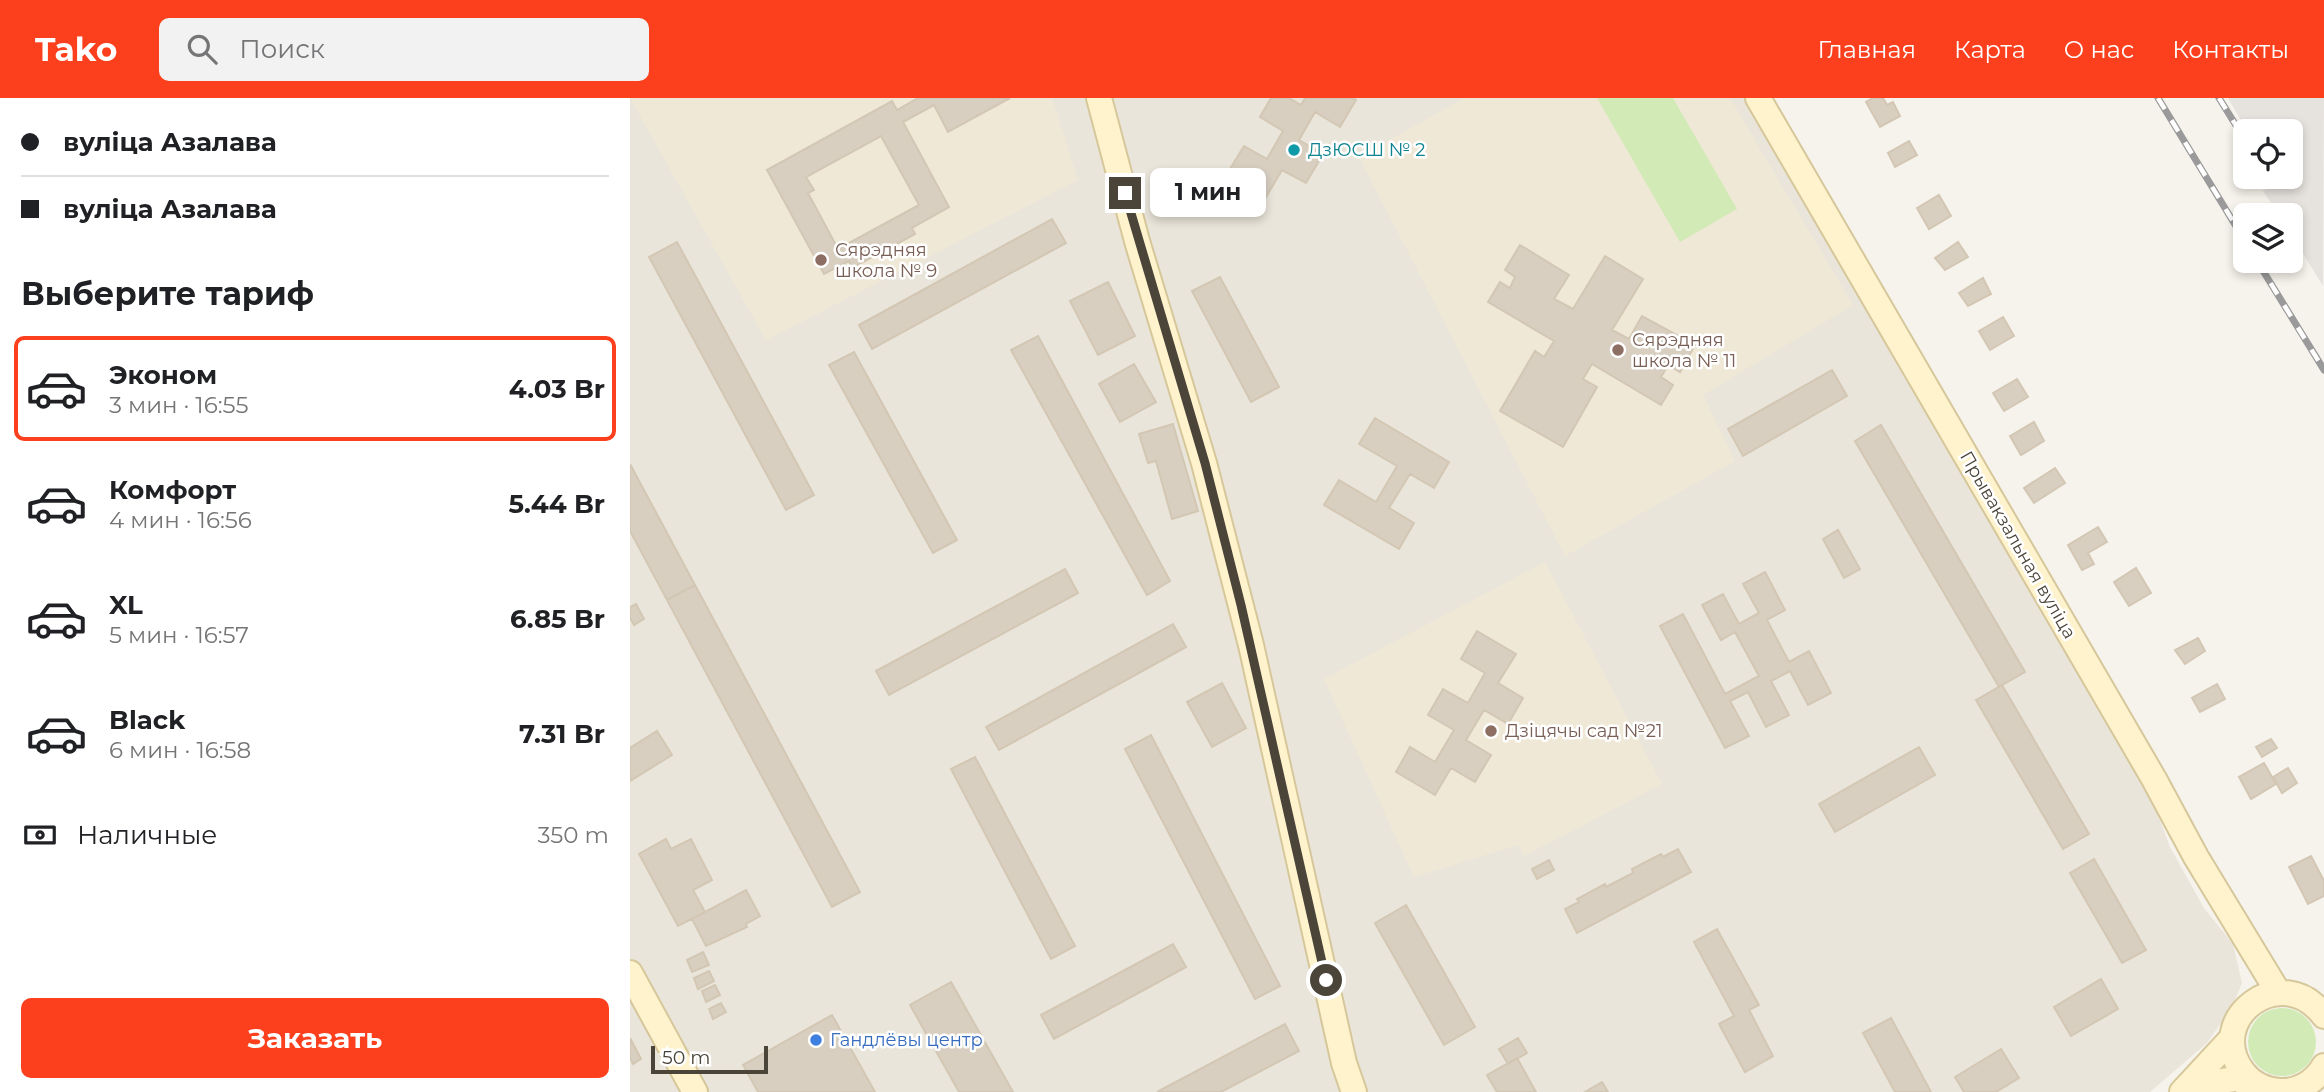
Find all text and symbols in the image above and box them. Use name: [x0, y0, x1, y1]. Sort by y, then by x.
search box: [159, 18, 649, 81]
text: Tako: [35, 29, 117, 69]
icon: search: [183, 30, 221, 68]
text: Поиск: [239, 33, 325, 65]
text: Главная: [1818, 35, 1916, 64]
text: Карта: [1954, 35, 2026, 64]
text: О нас: [2064, 35, 2134, 64]
text: Контакты: [2172, 35, 2289, 64]
map controls: [2233, 119, 2303, 273]
button: locate: [2233, 119, 2303, 189]
text: вуліца Азалава: [63, 126, 277, 158]
place label: ДзЮСШ № 2: [1308, 139, 1425, 161]
marker: ДзЮСШ № 2: [1286, 142, 1302, 158]
callout: 1 мин: [1150, 168, 1265, 217]
route end: [1109, 177, 1141, 209]
text: 1 мин: [1175, 178, 1241, 206]
text: вуліца Азалава: [63, 193, 277, 225]
button: layers: [2233, 203, 2303, 273]
place label: Сярэдняя школа № 9: [835, 239, 937, 282]
marker: Сярэдняя школа № 9: [813, 252, 829, 268]
text: Выберите тариф: [21, 274, 314, 313]
place label: Сярэдняя школа № 11: [1632, 329, 1736, 372]
marker: Сярэдняя школа № 11: [1610, 342, 1626, 358]
icon: car: [25, 357, 88, 420]
text: Эконом: [109, 359, 217, 391]
text: 4.03 Br: [509, 373, 605, 405]
text: 3 мин · 16:55: [109, 391, 248, 419]
street label: Прывакзальная вуліца: [1955, 447, 2081, 643]
icon: car: [25, 472, 88, 535]
text: Комфорт: [109, 474, 236, 506]
text: 5.44 Br: [508, 488, 605, 520]
text: 4 мин · 16:56: [109, 506, 252, 534]
icon: car: [25, 587, 88, 650]
text: XL: [109, 589, 143, 621]
text: 6.85 Br: [510, 603, 605, 635]
text: 5 мин · 16:57: [109, 621, 249, 649]
icon: car: [25, 702, 88, 765]
text: Black: [109, 704, 185, 736]
text: 7.31 Br: [519, 718, 605, 750]
place label: Дзіцячы сад №21: [1505, 720, 1662, 742]
marker: Дзіцячы сад №21: [1483, 723, 1499, 739]
text: 6 мин · 16:58: [109, 736, 251, 764]
icon: cash: [21, 816, 59, 854]
text: Наличные: [77, 819, 217, 851]
text: 350 m: [538, 821, 609, 849]
route start: [1310, 964, 1342, 996]
button: Заказать: [21, 998, 609, 1078]
place label: Гандлёвы центр: [830, 1029, 983, 1051]
marker: Гандлёвы центр: [808, 1032, 824, 1048]
scale bar: [651, 1043, 768, 1075]
text: 50 m: [662, 1046, 710, 1069]

